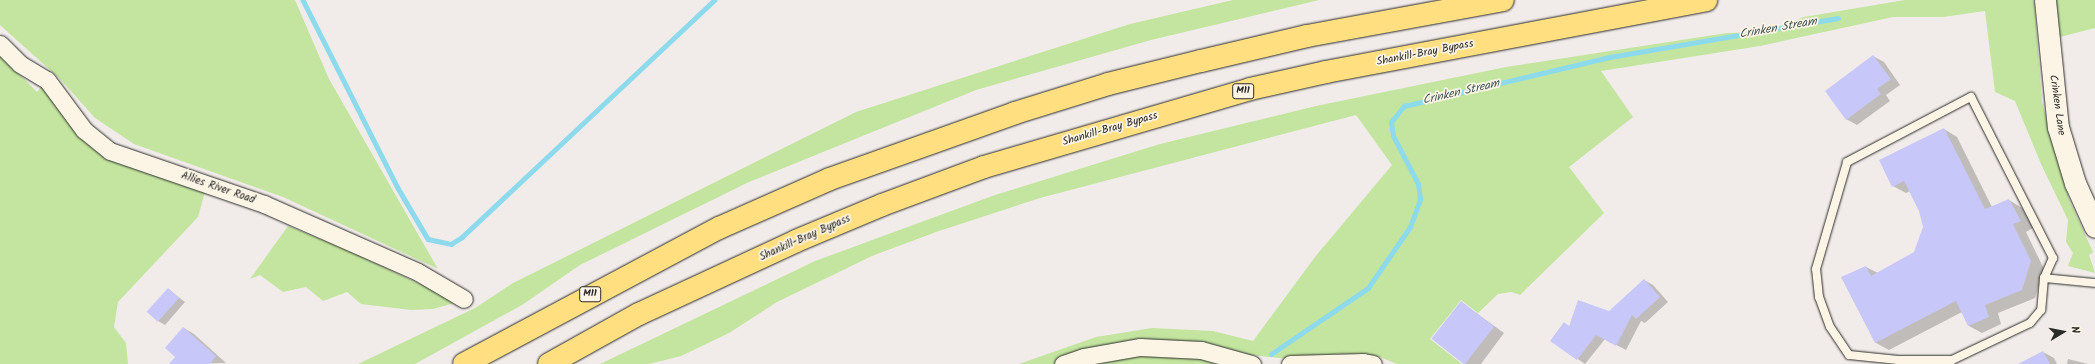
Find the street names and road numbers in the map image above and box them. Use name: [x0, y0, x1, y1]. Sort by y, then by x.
street label: Shankill-Bray Bypass: [1375, 37, 1475, 69]
street label: Crinken Lane: [2046, 74, 2068, 136]
road number: M11: [1232, 83, 1254, 99]
street label: Shankill-Bray Bypass: [1061, 109, 1159, 149]
street label: Allies River Road: [179, 169, 257, 207]
street label: Shankill-Bray Bypass: [757, 212, 853, 264]
road number: M11: [579, 286, 601, 302]

